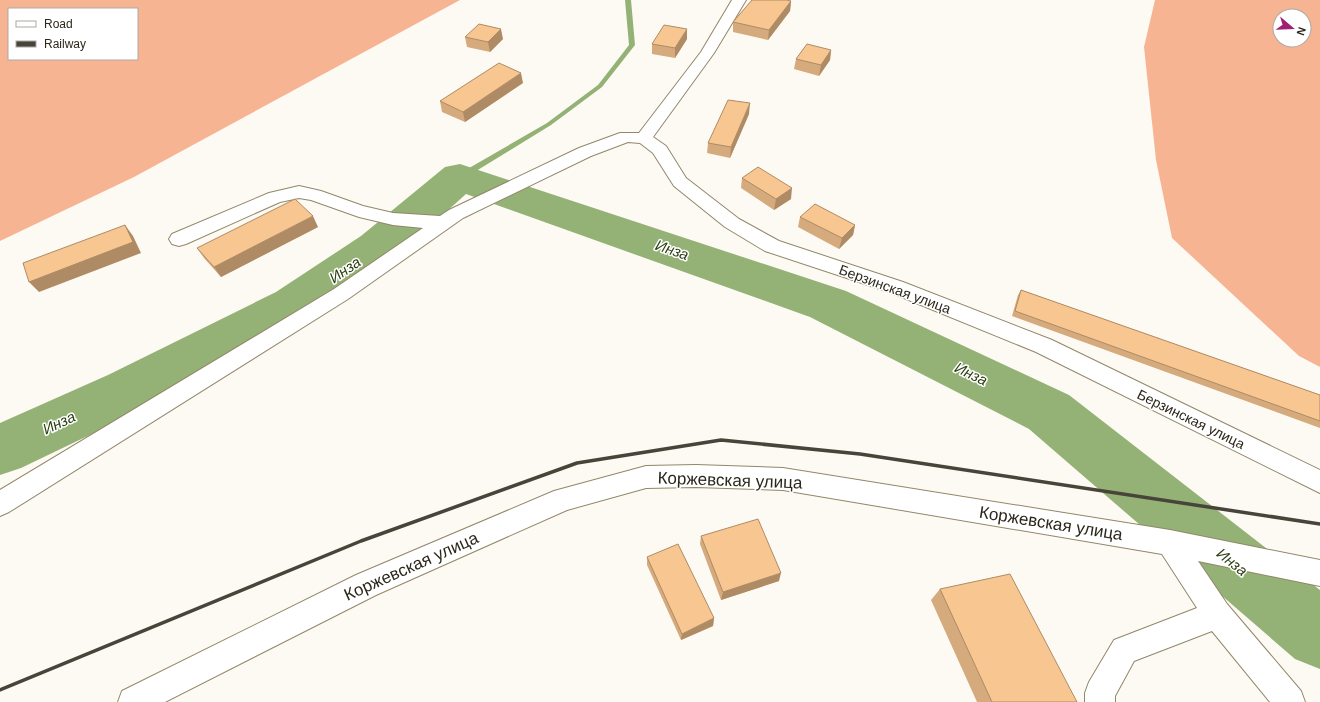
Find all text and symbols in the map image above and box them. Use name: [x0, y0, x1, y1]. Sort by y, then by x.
legend: [8, 8, 138, 60]
north arrow: [1272, 8, 1312, 48]
text: Road: [44, 17, 73, 31]
text: N: [1294, 26, 1308, 37]
text: Railway: [44, 37, 86, 51]
water label: Инза: [653, 236, 691, 263]
water label: Инза: [326, 253, 364, 286]
street label: Берзинская улица: [837, 261, 953, 317]
water label: Инза: [952, 358, 990, 389]
street label: Берзинская улица: [1135, 386, 1248, 452]
water label: Инза: [40, 408, 78, 437]
street label: Коржевская улица: [657, 468, 803, 493]
street label: Коржевская улица: [978, 503, 1125, 544]
street label: Коржевская улица: [341, 528, 482, 605]
water label: Инза: [1214, 544, 1251, 579]

